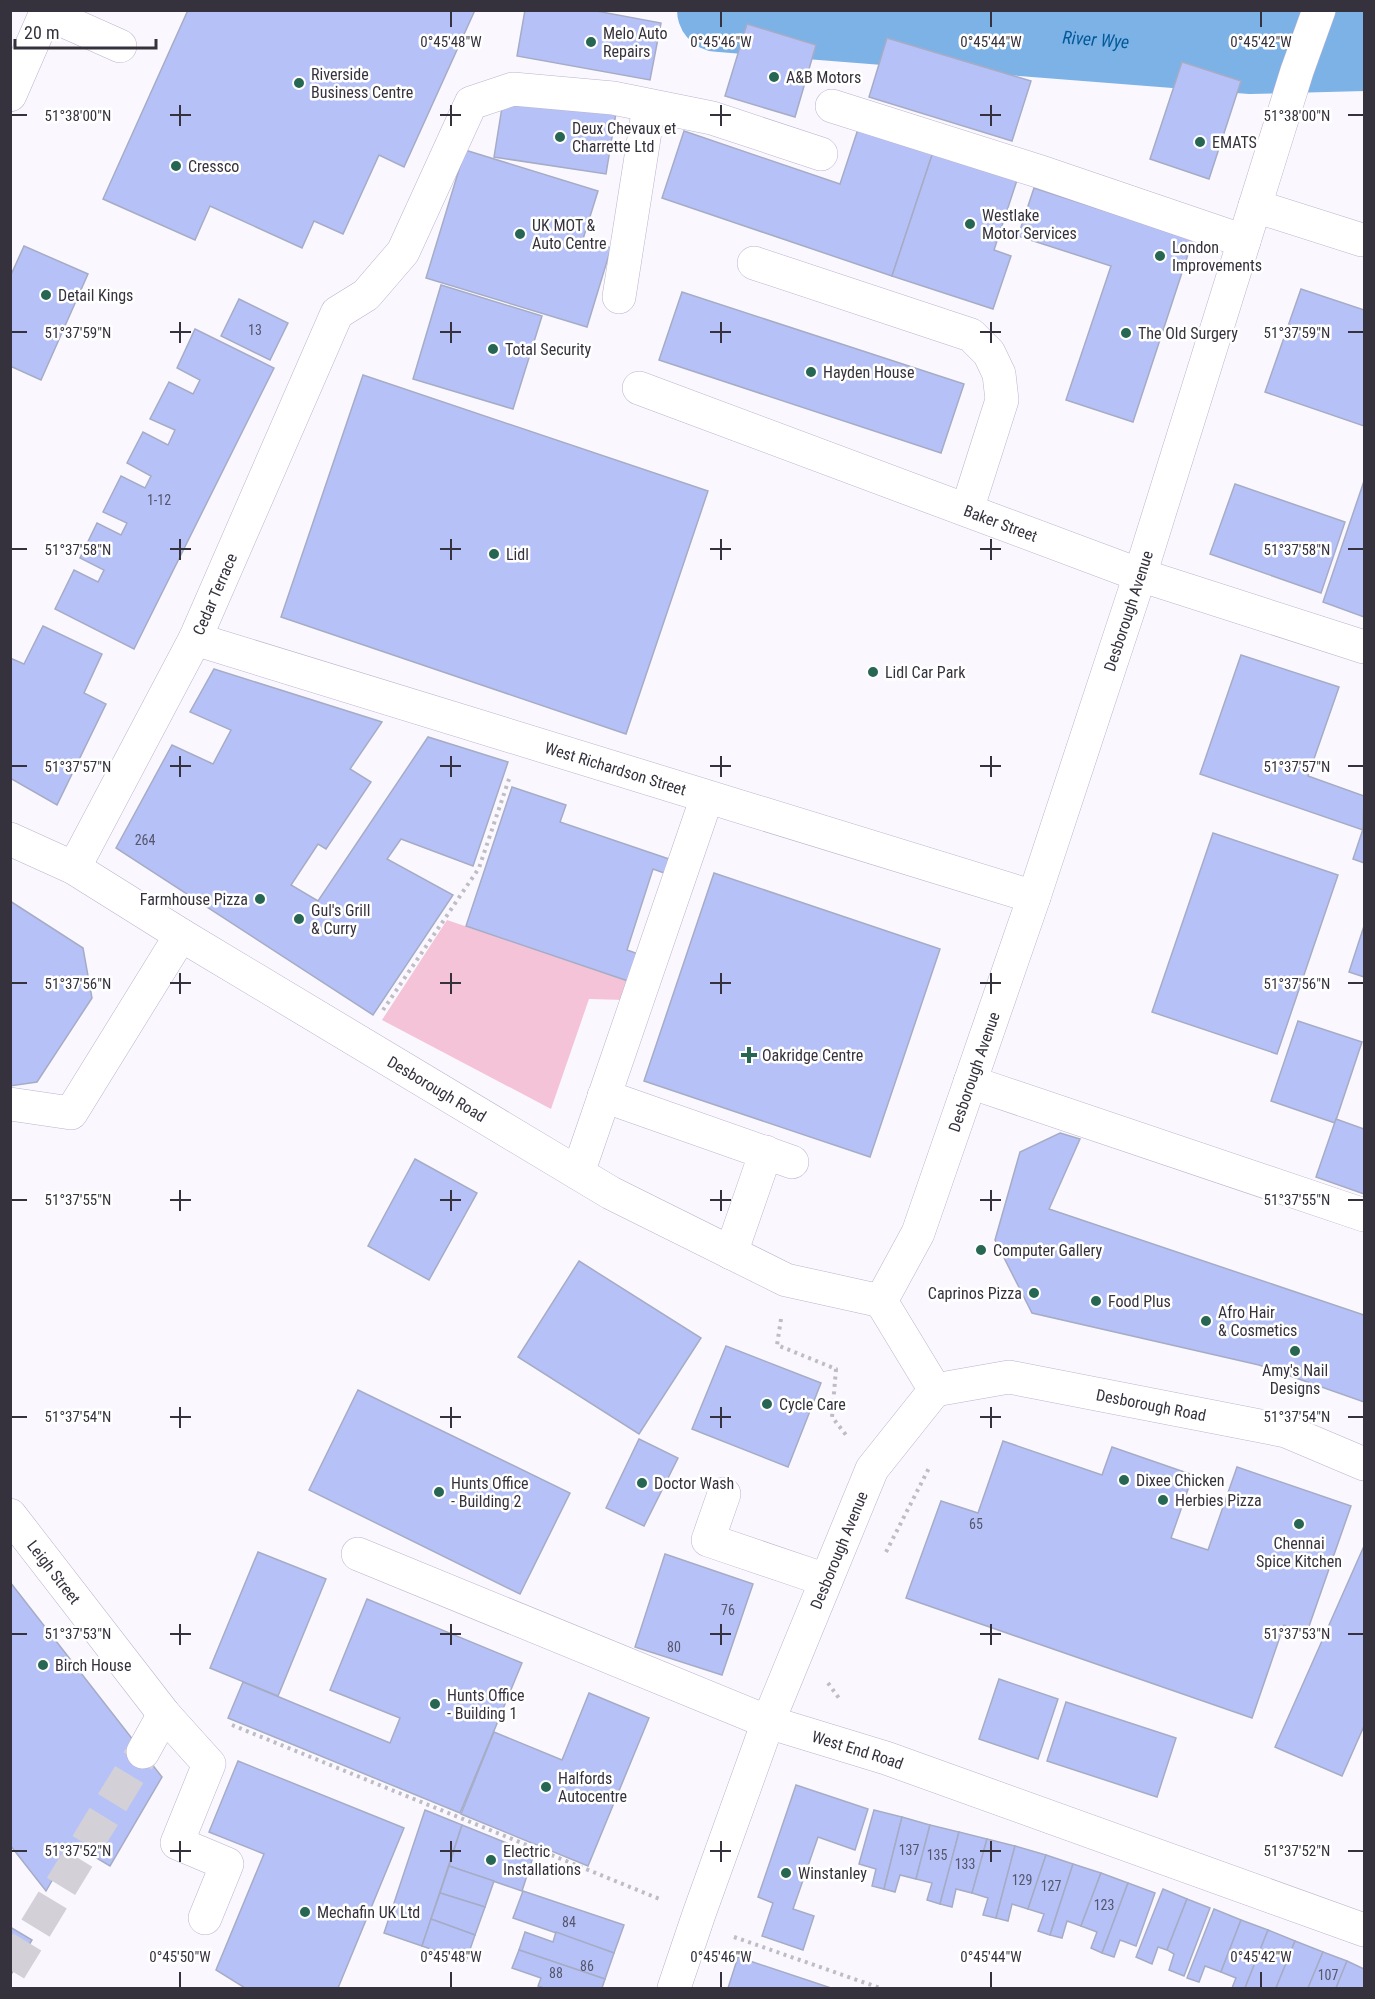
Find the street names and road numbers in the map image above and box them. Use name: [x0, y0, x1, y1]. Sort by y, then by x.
street label: Baker Street: [961, 501, 1040, 546]
street label: Desborough Avenue: [1100, 548, 1157, 674]
street label: Cedar Terrace: [189, 550, 241, 638]
street label: West Richardson Street: [542, 738, 689, 800]
street label: Desborough Avenue: [945, 1009, 1004, 1134]
street label: Desborough Road: [384, 1052, 490, 1126]
street label: Desborough Road: [1094, 1385, 1208, 1425]
street label: Desborough Avenue: [806, 1489, 872, 1612]
street label: Leigh Street: [23, 1537, 84, 1608]
street label: West End Road: [810, 1727, 906, 1773]

